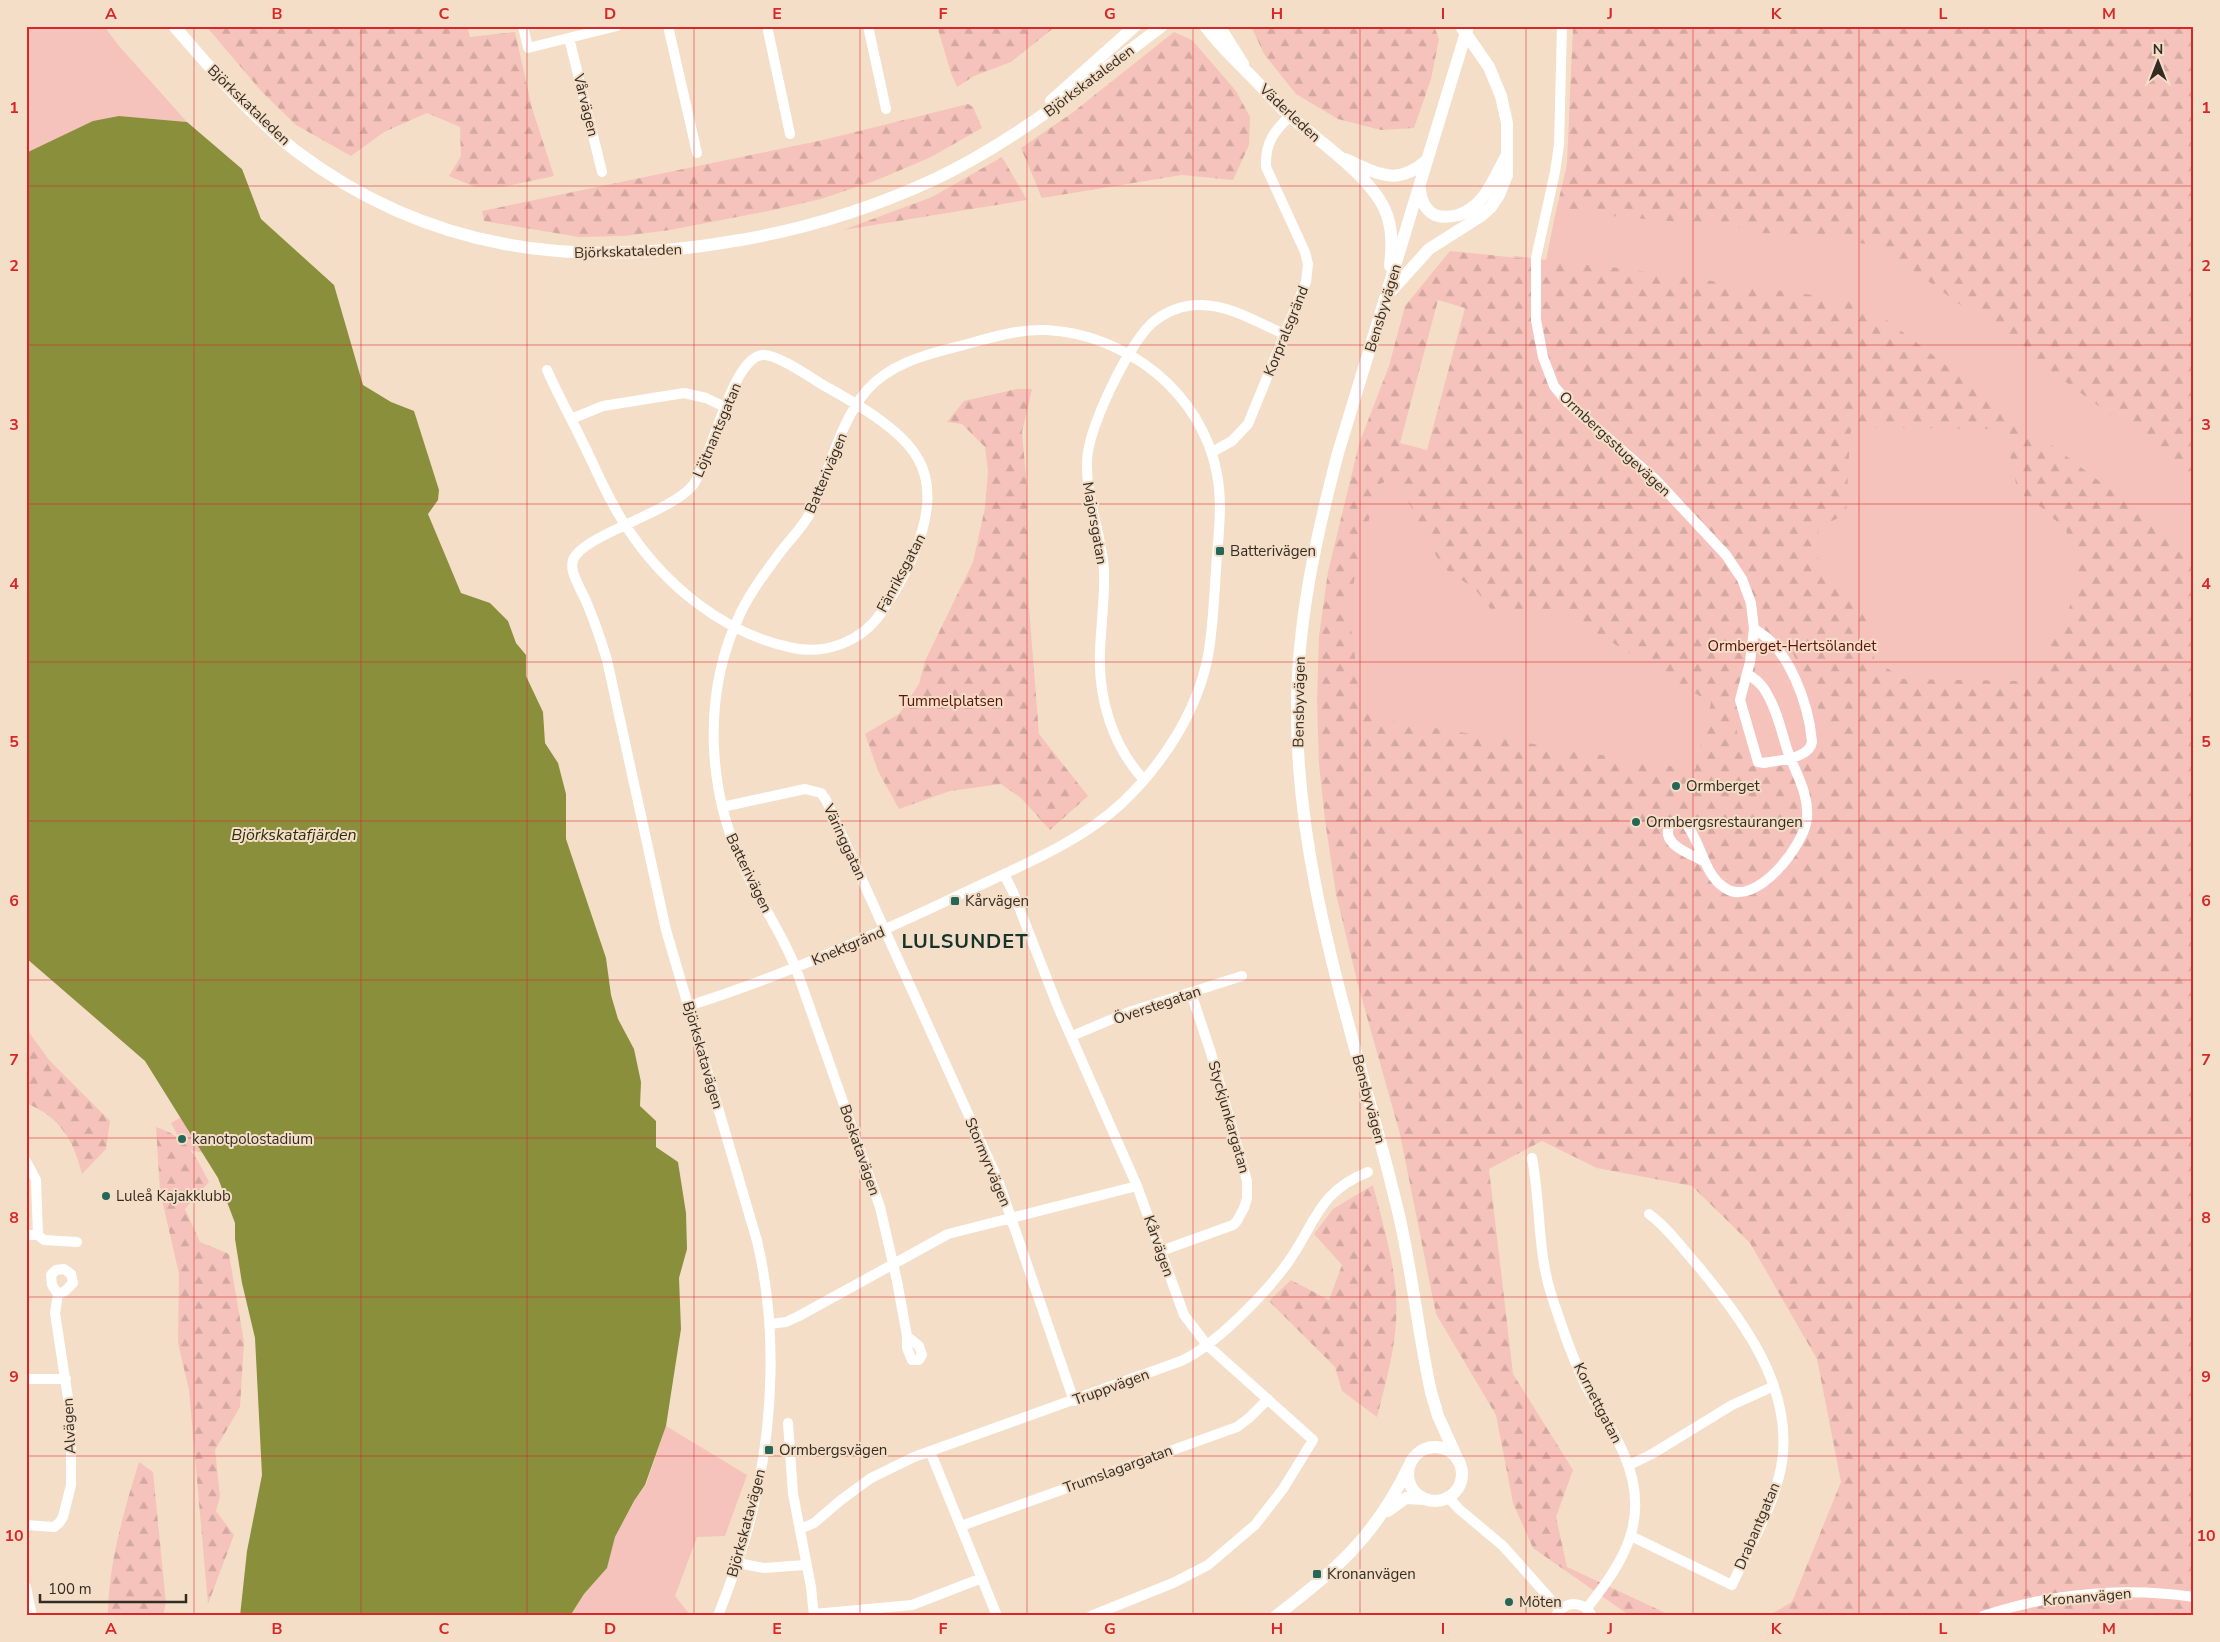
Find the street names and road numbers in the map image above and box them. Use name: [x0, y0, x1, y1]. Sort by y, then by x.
street label: Björkskataleden: [1040, 40, 1138, 122]
street label: Björkskataleden: [203, 60, 295, 150]
street label: Vårvägen: [568, 71, 603, 138]
street label: Väderleden: [1254, 79, 1325, 147]
street label: Björkskataleden: [574, 239, 682, 263]
street label: Bensbyvägen: [1360, 261, 1406, 355]
street label: Korpralsgränd: [1259, 283, 1313, 379]
street label: Löjtnantsgatan: [688, 380, 746, 480]
street label: Ormbergsstugevägen: [1555, 387, 1675, 501]
street label: Batterivägen: [800, 430, 852, 516]
street label: Majorsgatan: [1078, 480, 1112, 566]
street label: Fänriksgatan: [872, 530, 930, 616]
street label: Bensbyvägen: [1288, 656, 1310, 748]
street label: Väringgatan: [818, 800, 871, 883]
street label: Batterivägen: [721, 830, 777, 916]
street label: Knektgränd: [808, 922, 888, 970]
street label: Överstegatan: [1111, 981, 1203, 1029]
street label: Björkskatavägen: [678, 999, 728, 1111]
street label: Bensbyvägen: [1348, 1052, 1390, 1146]
street label: Styckjunkargatan: [1203, 1058, 1255, 1176]
street label: Boskatavägen: [835, 1102, 885, 1198]
street label: Stormyrvägen: [960, 1114, 1016, 1210]
street label: Kårvägen: [1139, 1213, 1179, 1279]
street label: Kornettgatan: [1569, 1359, 1627, 1447]
street label: Truppvägen: [1070, 1364, 1152, 1410]
street label: Alvägen: [58, 1397, 80, 1455]
street label: Trumslagargatan: [1061, 1440, 1175, 1498]
street label: Björkskatavägen: [722, 1467, 770, 1579]
street label: Drabantgatan: [1730, 1479, 1784, 1573]
street label: Kronanvägen: [2042, 1583, 2132, 1611]

